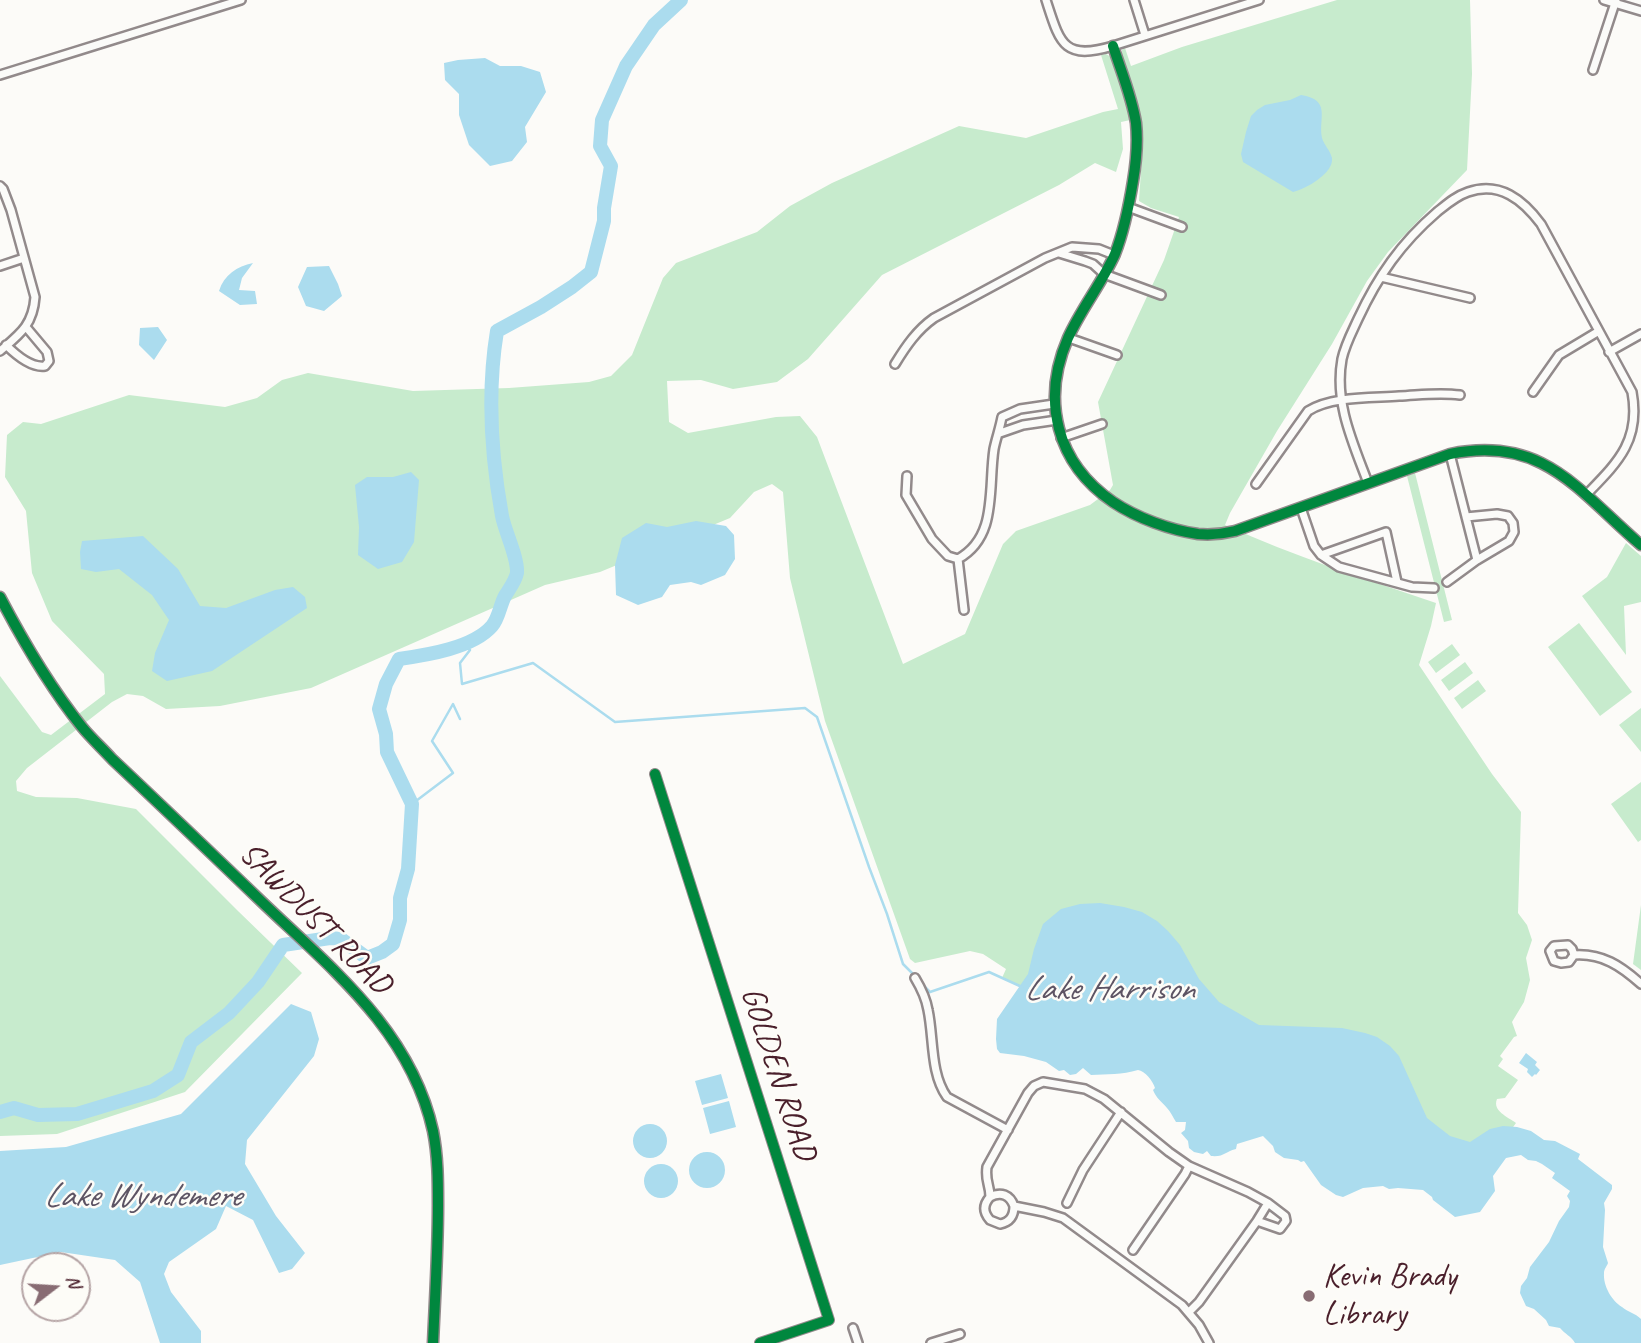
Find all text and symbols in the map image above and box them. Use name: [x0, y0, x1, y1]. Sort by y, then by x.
street label: SAWDUST ROAD: [230, 834, 400, 1004]
water label: Lake Harrison: [1024, 969, 1194, 1011]
street label: GOLDEN ROAD: [731, 983, 825, 1165]
water label: Lake Wyndemere: [44, 1176, 240, 1218]
north arrow: [21, 1252, 91, 1322]
place label: Kevin Brady Library: [1323, 1257, 1456, 1335]
text: N: [61, 1272, 87, 1291]
marker: Kevin Brady Library: [1301, 1288, 1317, 1304]

